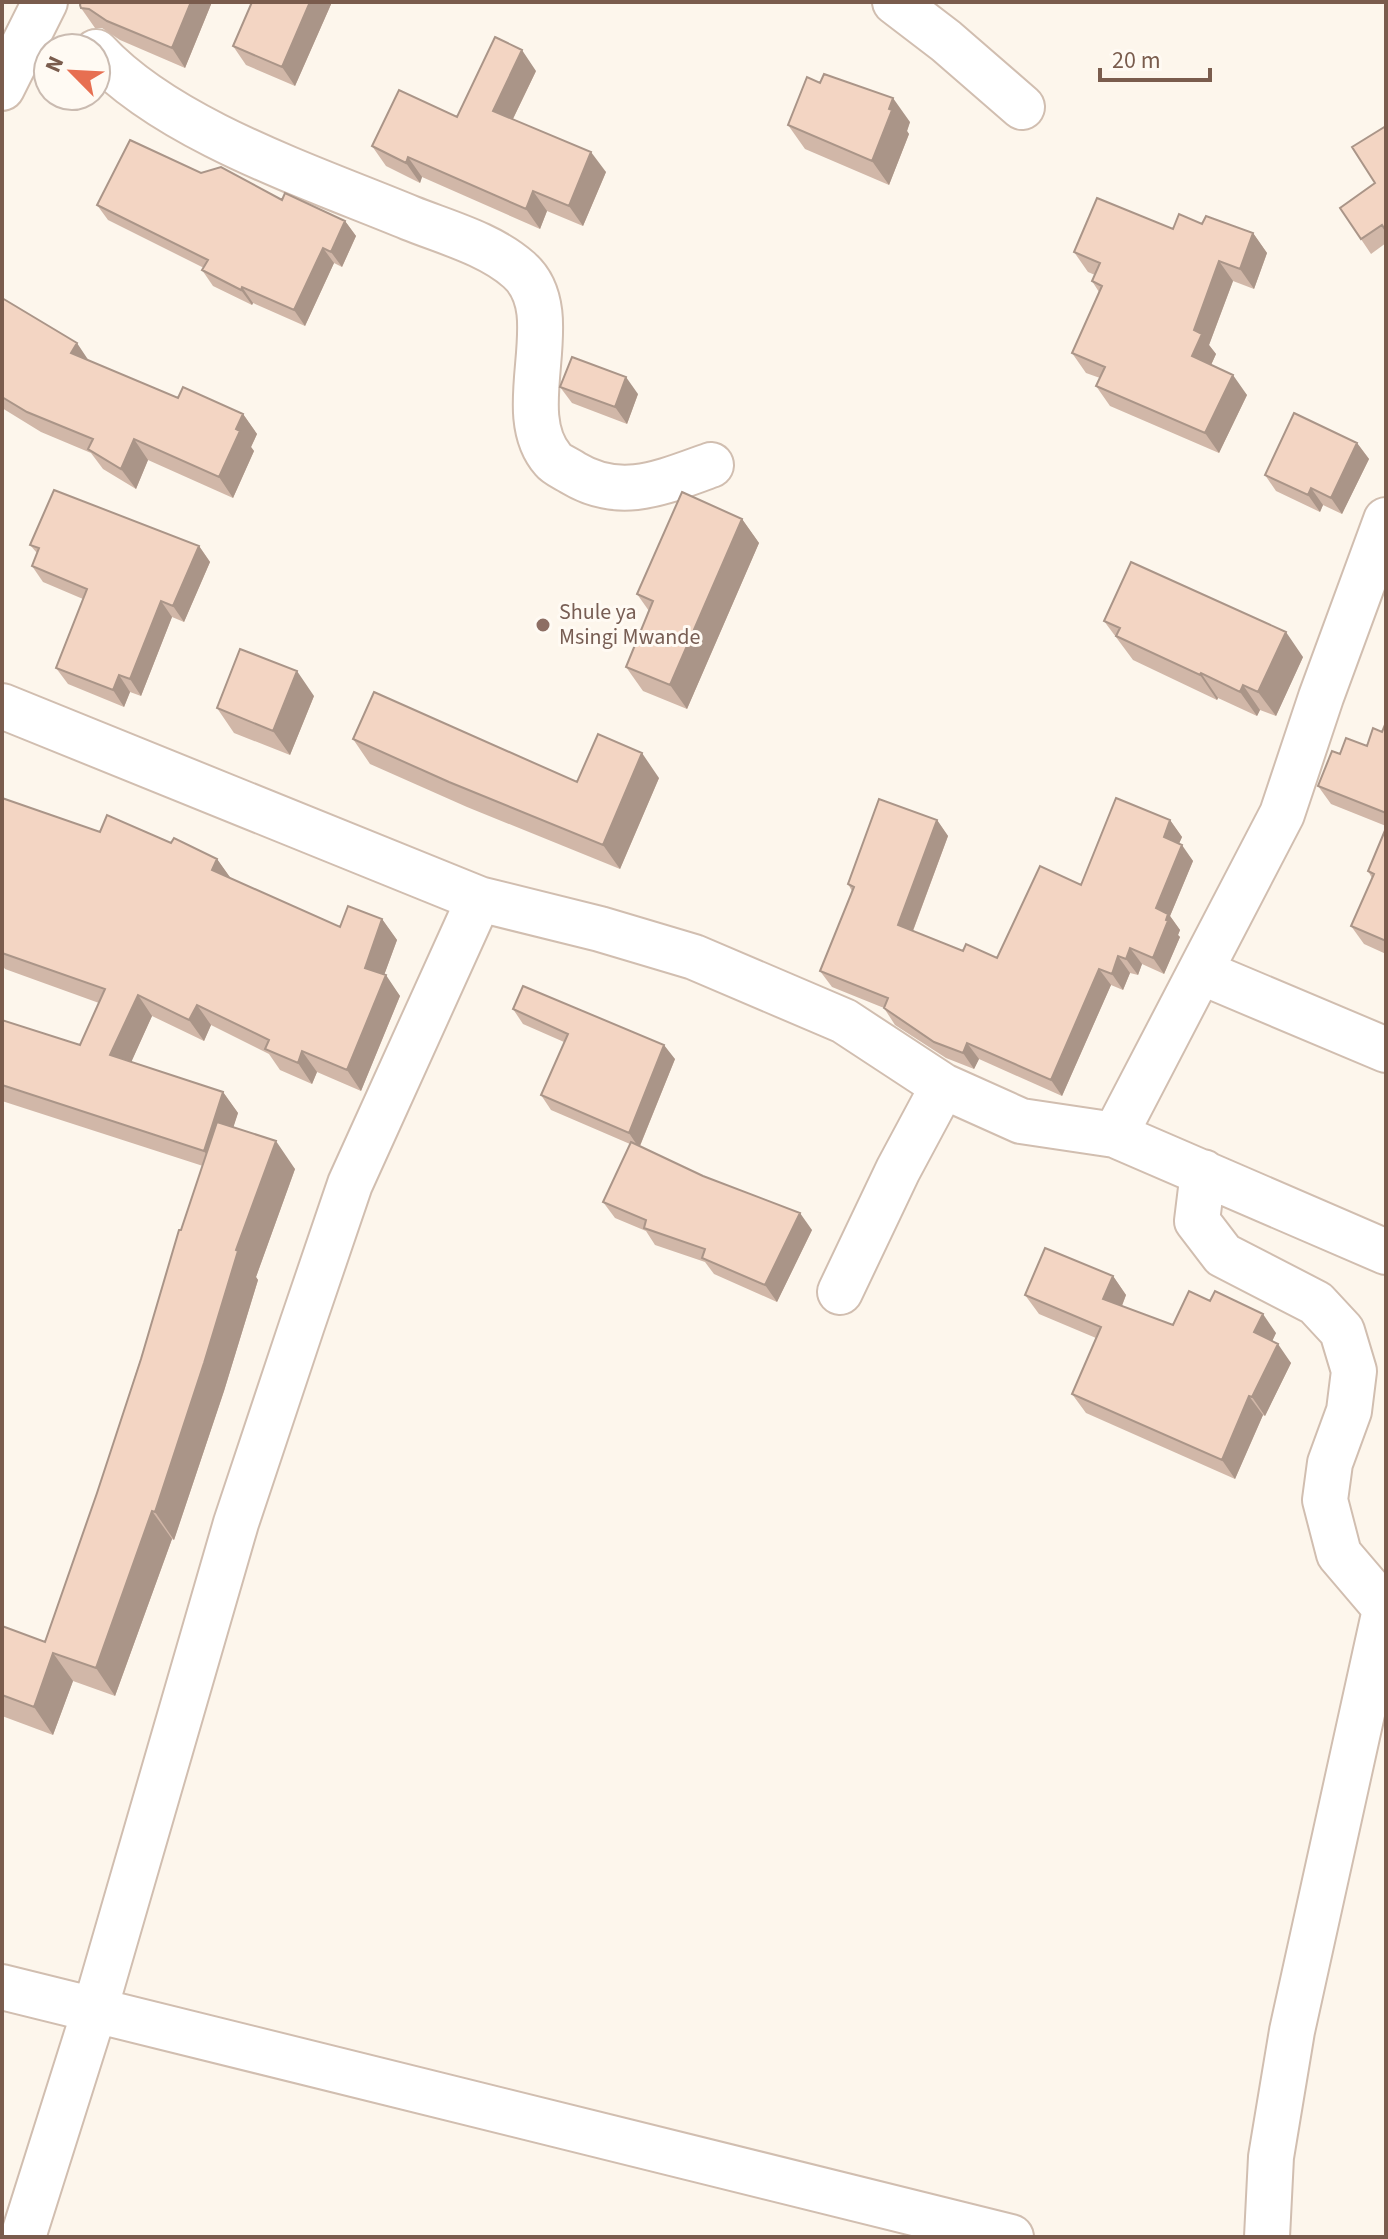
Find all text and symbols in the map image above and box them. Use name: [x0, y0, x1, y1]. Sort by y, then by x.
north arrow: [32, 32, 112, 112]
scale bar: [1100, 32, 1210, 82]
text: 20 m: [1112, 43, 1161, 78]
text: N: [37, 51, 72, 77]
place label: Shule ya Msingi Mwande: [559, 596, 700, 653]
marker: Shule ya Msingi Mwande: [534, 616, 552, 634]

